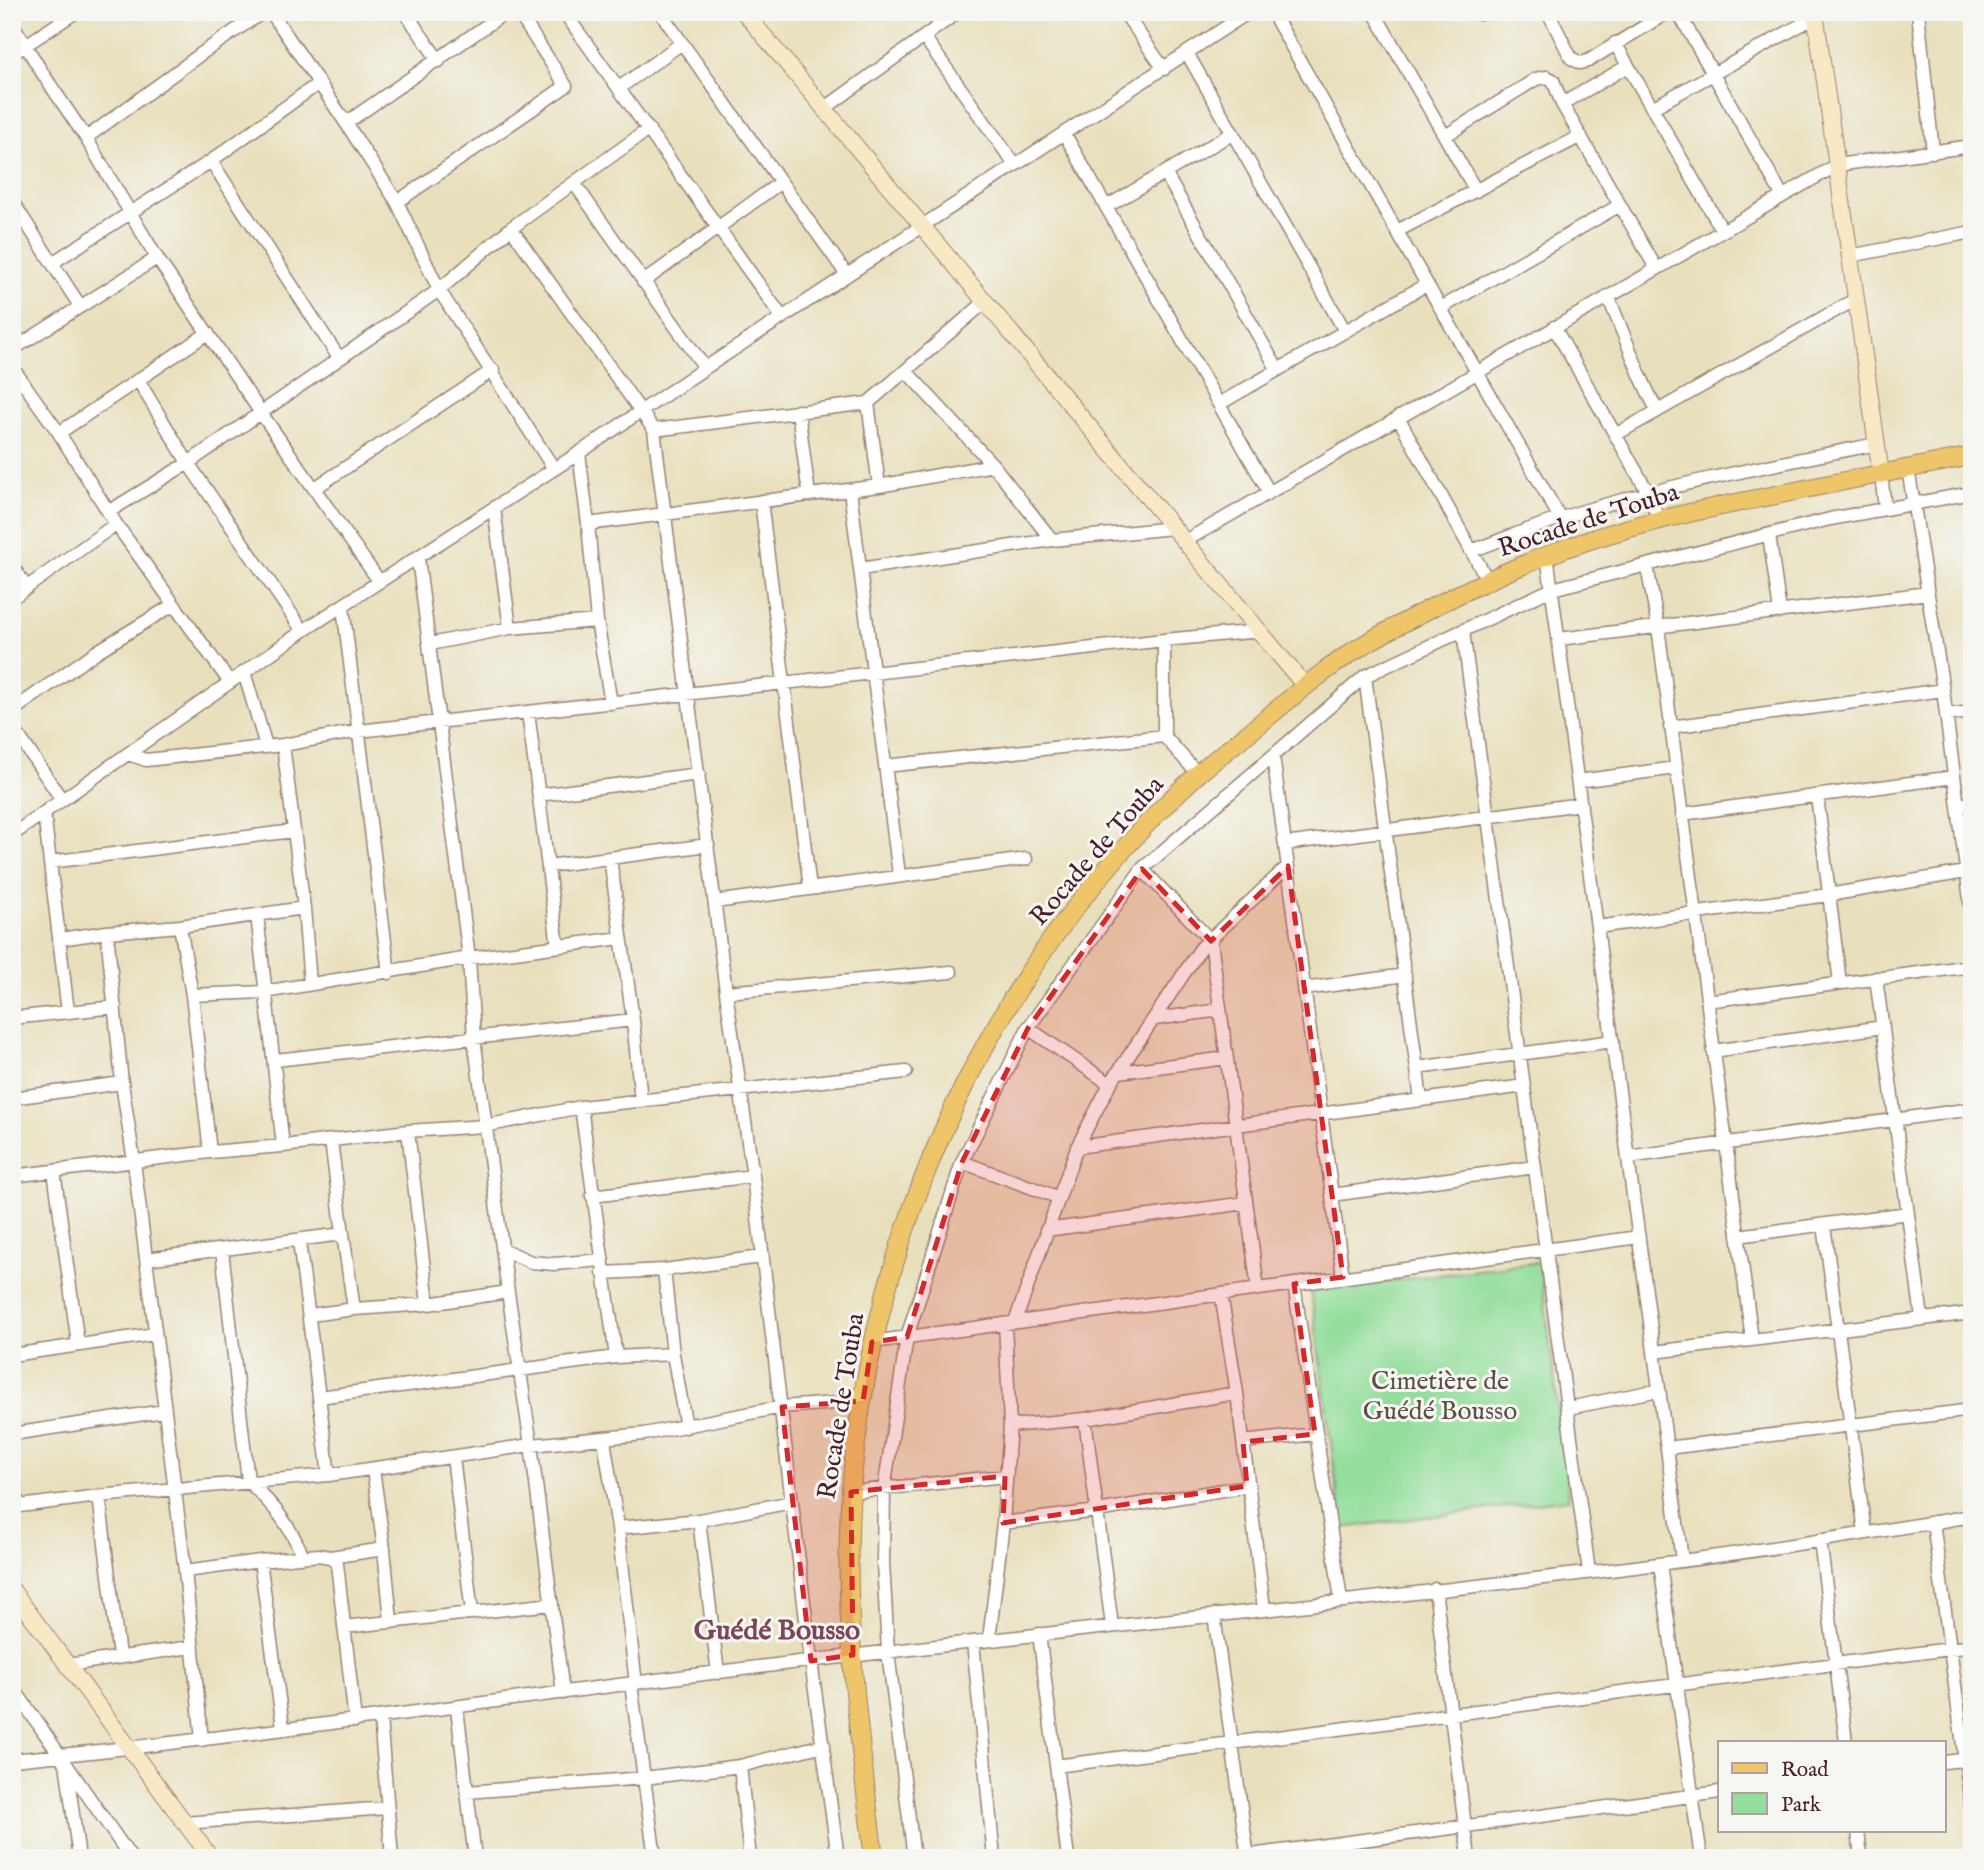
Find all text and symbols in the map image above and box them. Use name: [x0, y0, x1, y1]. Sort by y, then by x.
street label: Rocade de Touba: [1494, 475, 1684, 565]
street label: Rocade de Touba: [1023, 769, 1172, 933]
street label: Rocade de Touba: [810, 1310, 873, 1502]
park label: Cimetière de Guédé Bousso: [1363, 1365, 1517, 1428]
district label: Guédé Bousso: [694, 1614, 860, 1649]
legend: [1718, 1741, 1946, 1832]
text: Road: [1781, 1757, 1829, 1784]
text: Park: [1781, 1792, 1822, 1819]

